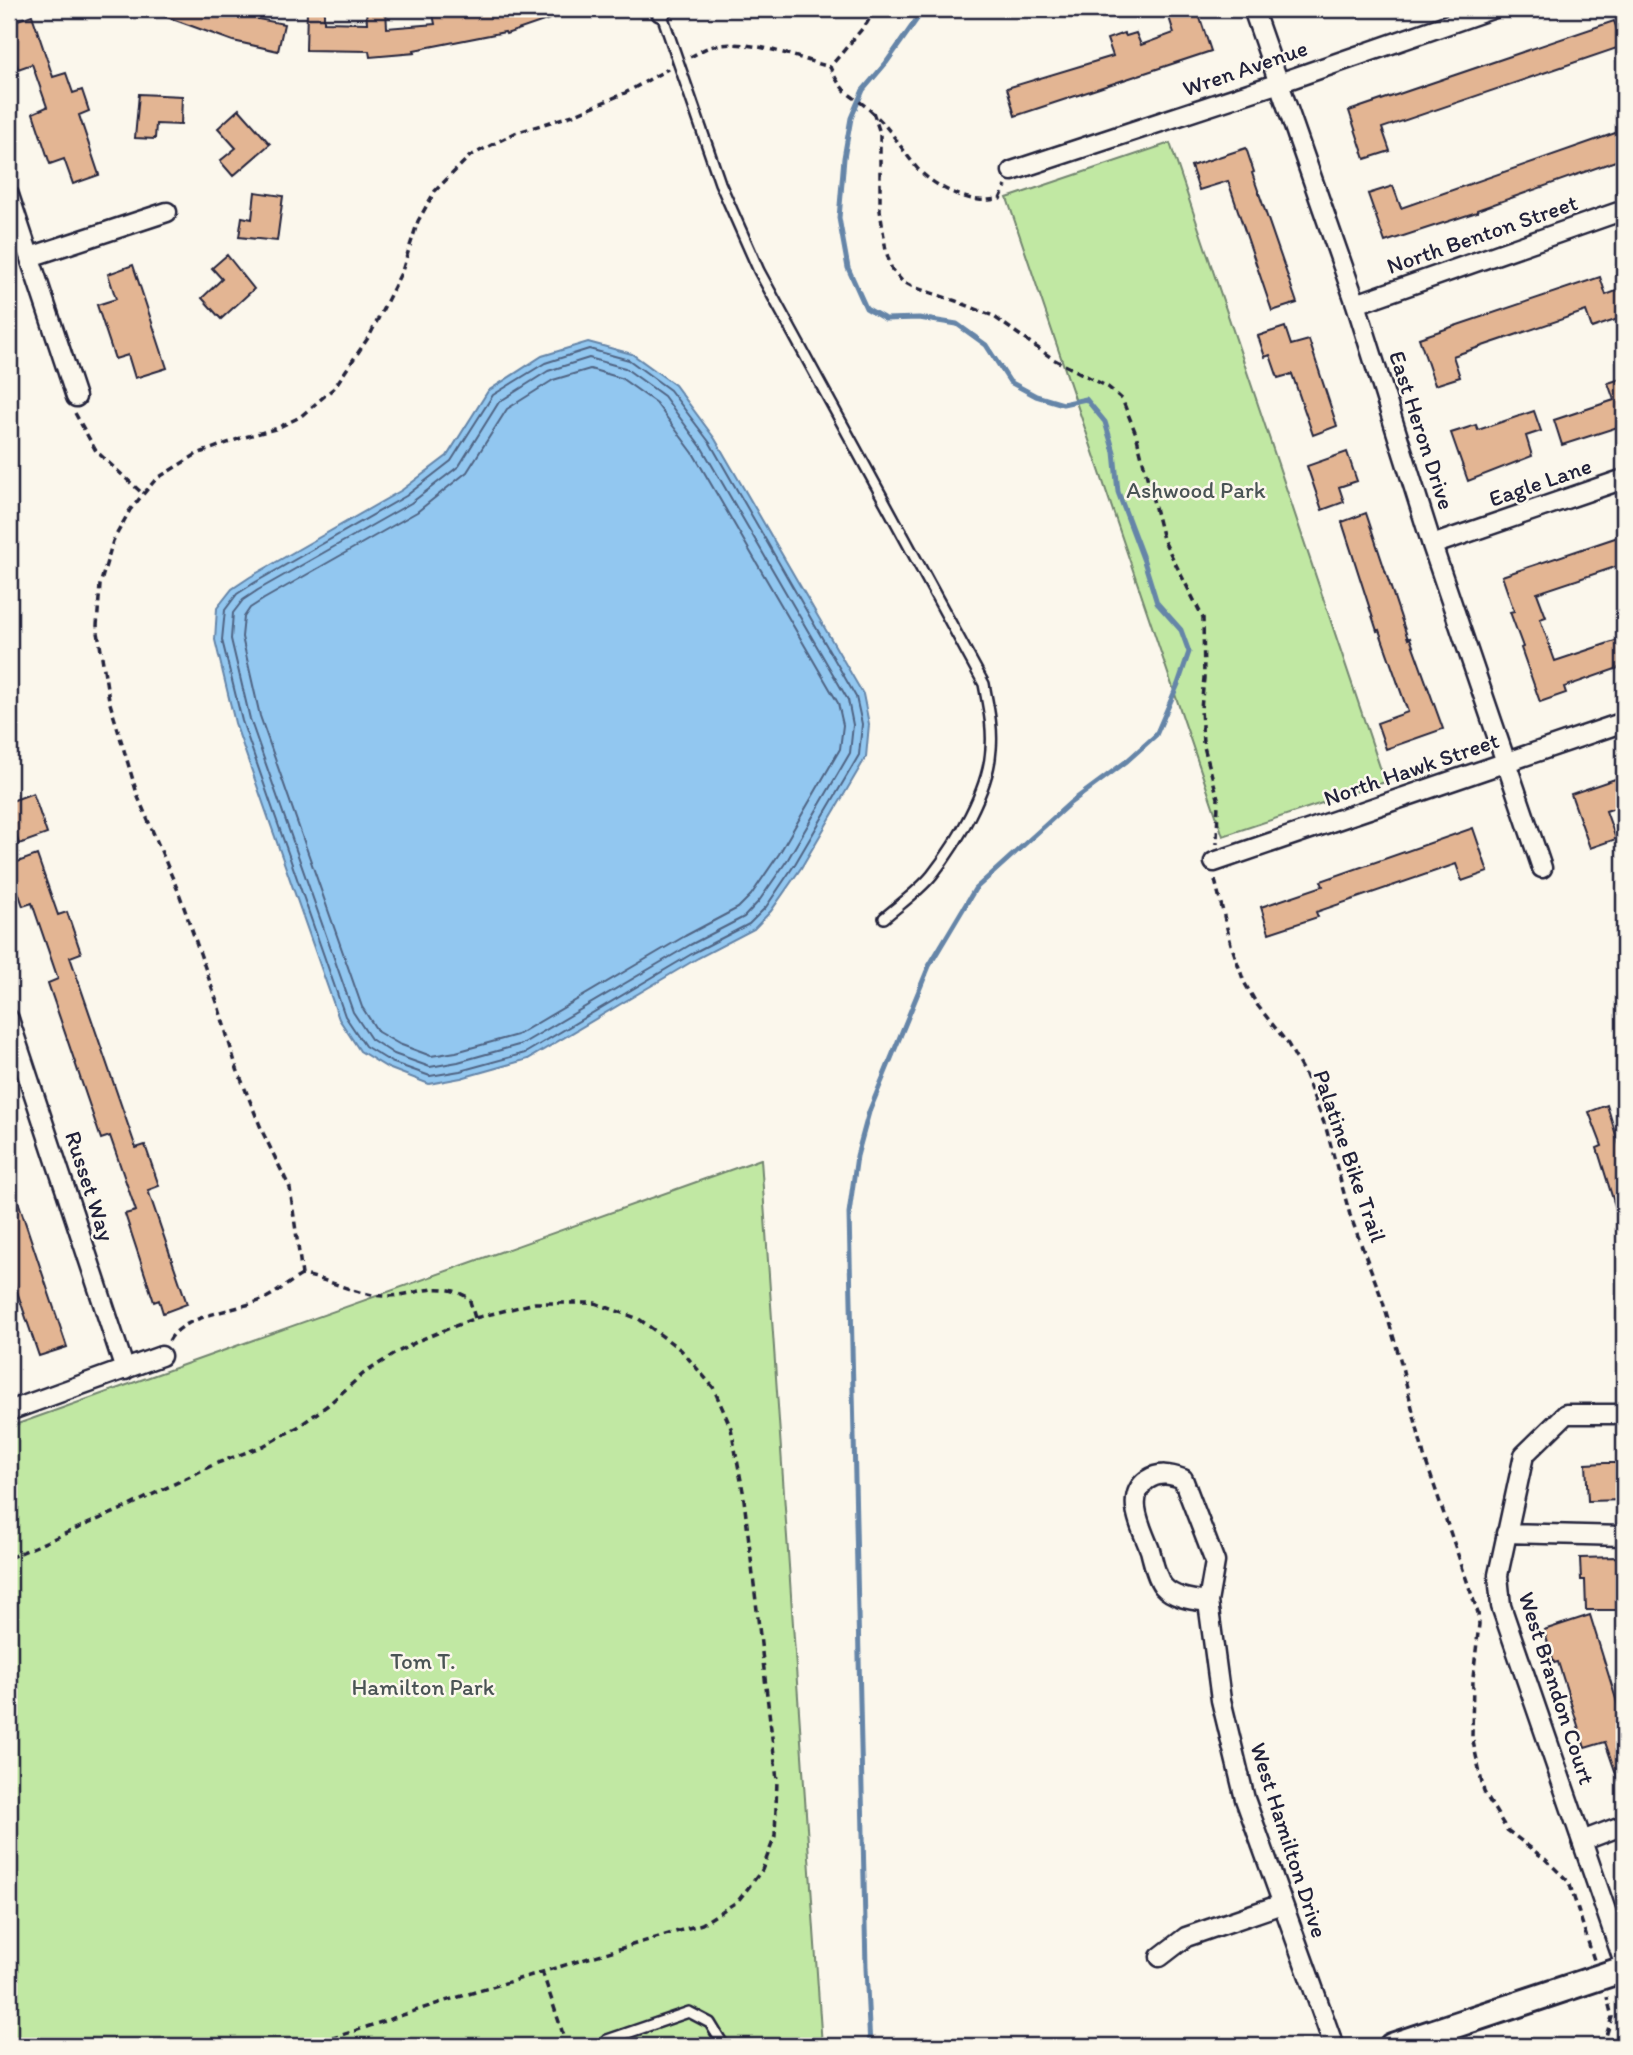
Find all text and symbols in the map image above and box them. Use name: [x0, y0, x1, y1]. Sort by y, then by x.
street label: Wren Avenue: [1179, 34, 1311, 102]
street label: North Benton Street: [1383, 188, 1582, 280]
street label: East Heron Drive: [1383, 347, 1461, 513]
street label: Eagle Lane: [1485, 451, 1595, 513]
park label: Ashwood Park: [1126, 476, 1266, 504]
street label: North Hawk Street: [1320, 726, 1503, 812]
street label: Palatine Bike Trail: [1307, 1066, 1393, 1246]
street label: Russet Way: [59, 1127, 121, 1245]
street label: West Brandon Court: [1513, 1588, 1601, 1788]
park label: Tom T. Hamilton Park: [351, 1647, 495, 1701]
street label: West Hamilton Drive: [1244, 1739, 1334, 1941]

